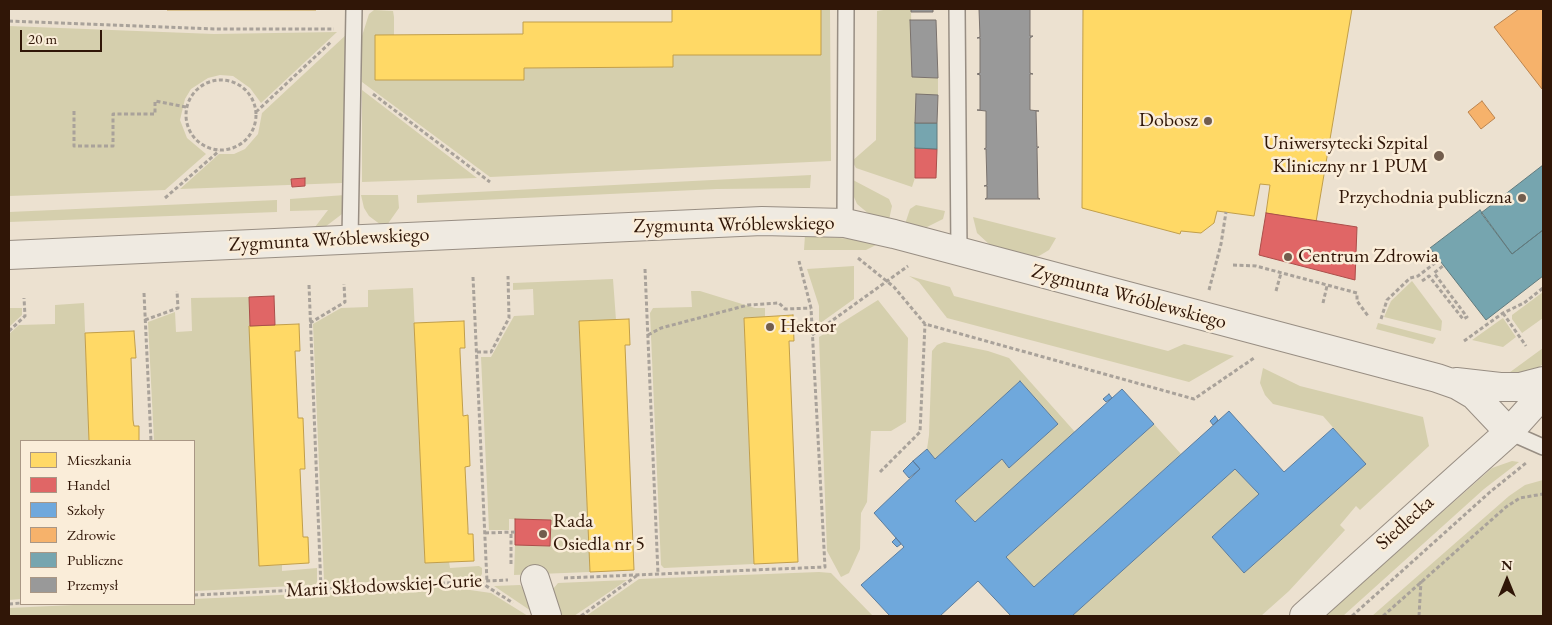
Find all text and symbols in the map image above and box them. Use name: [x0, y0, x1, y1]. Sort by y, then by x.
scale bar: [22, 20, 105, 52]
text: 20 m: [28, 29, 57, 48]
place label: Dobosz: [1139, 109, 1198, 133]
marker: Dobosz: [1202, 115, 1214, 127]
place label: Uniwersytecki Szpital Kliniczny nr 1 PUM: [1264, 132, 1428, 179]
marker: Uniwersytecki Szpital Kliniczny nr 1 PUM: [1432, 149, 1446, 163]
place label: Przychodnia publiczna: [1338, 186, 1512, 210]
marker: Przychodnia publiczna: [1516, 192, 1528, 204]
street label: Zygmunta Wróblewskiego: [633, 211, 835, 239]
street label: Zygmunta Wróblewskiego: [228, 223, 430, 257]
place label: Centrum Zdrowia: [1298, 245, 1439, 269]
marker: Centrum Zdrowia: [1282, 251, 1294, 263]
street label: Zygmunta Wróblewskiego: [1029, 259, 1229, 335]
place label: Hektor: [780, 315, 836, 339]
marker: Hektor: [764, 321, 776, 333]
legend: [20, 440, 195, 605]
text: Mieszkania: [67, 450, 131, 469]
text: Handel: [67, 475, 110, 494]
street label: Siedlecka: [1371, 491, 1439, 555]
text: Szkoły: [67, 500, 105, 519]
place label: Rada Osiedla nr 5: [553, 510, 645, 557]
text: Zdrowie: [67, 525, 116, 544]
marker: Rada Osiedla nr 5: [537, 528, 549, 540]
text: Publiczne: [67, 550, 123, 569]
north arrow: [1482, 555, 1532, 605]
text: N: [1501, 556, 1513, 574]
street label: Marii Skłodowskiej-Curie: [285, 569, 483, 603]
text: Przemysł: [67, 575, 118, 594]

